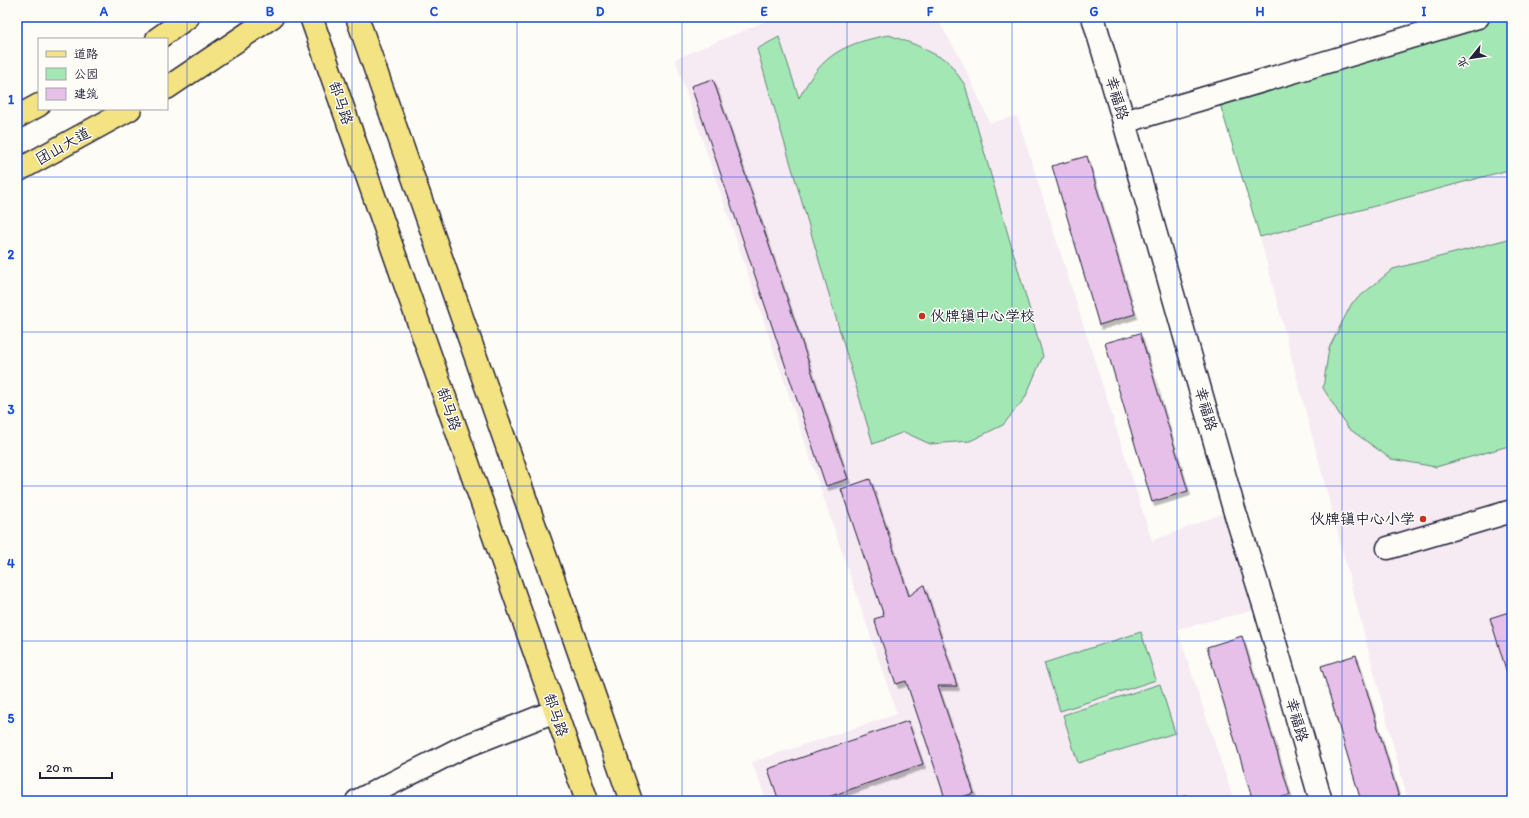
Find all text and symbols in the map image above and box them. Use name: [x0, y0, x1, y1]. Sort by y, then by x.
text: A: [99, 4, 109, 19]
text: B: [266, 4, 275, 19]
text: C: [430, 4, 439, 19]
text: D: [596, 4, 605, 19]
text: E: [760, 4, 768, 19]
text: F: [927, 4, 934, 19]
text: G: [1090, 4, 1099, 19]
text: H: [1256, 4, 1265, 19]
text: I: [1422, 4, 1427, 19]
legend: [38, 38, 168, 110]
north arrow: [1451, 38, 1491, 78]
text: 道路: [74, 47, 98, 61]
text: 北: [1454, 55, 1471, 71]
text: 公园: [74, 67, 98, 81]
street label: 幸福路: [1102, 74, 1132, 122]
street label: 郜马路: [325, 79, 357, 127]
text: 建筑: [74, 87, 98, 101]
text: 1: [8, 92, 14, 107]
street label: 团山大道: [32, 124, 94, 168]
text: 2: [8, 247, 15, 262]
place label: 伙牌镇中心学校: [930, 307, 1035, 325]
marker: 伙牌镇中心学校: [917, 311, 927, 321]
street label: 郜马路: [433, 385, 465, 433]
street label: 幸福路: [1191, 385, 1221, 433]
text: 3: [7, 402, 15, 417]
place label: 伙牌镇中心小学: [1310, 510, 1415, 528]
marker: 伙牌镇中心小学: [1418, 514, 1428, 524]
text: 4: [7, 556, 15, 571]
street label: 郜马路: [540, 691, 572, 739]
street label: 幸福路: [1282, 696, 1312, 744]
text: 5: [8, 711, 15, 726]
scale bar: [40, 754, 112, 780]
text: 20 m: [46, 761, 73, 775]

